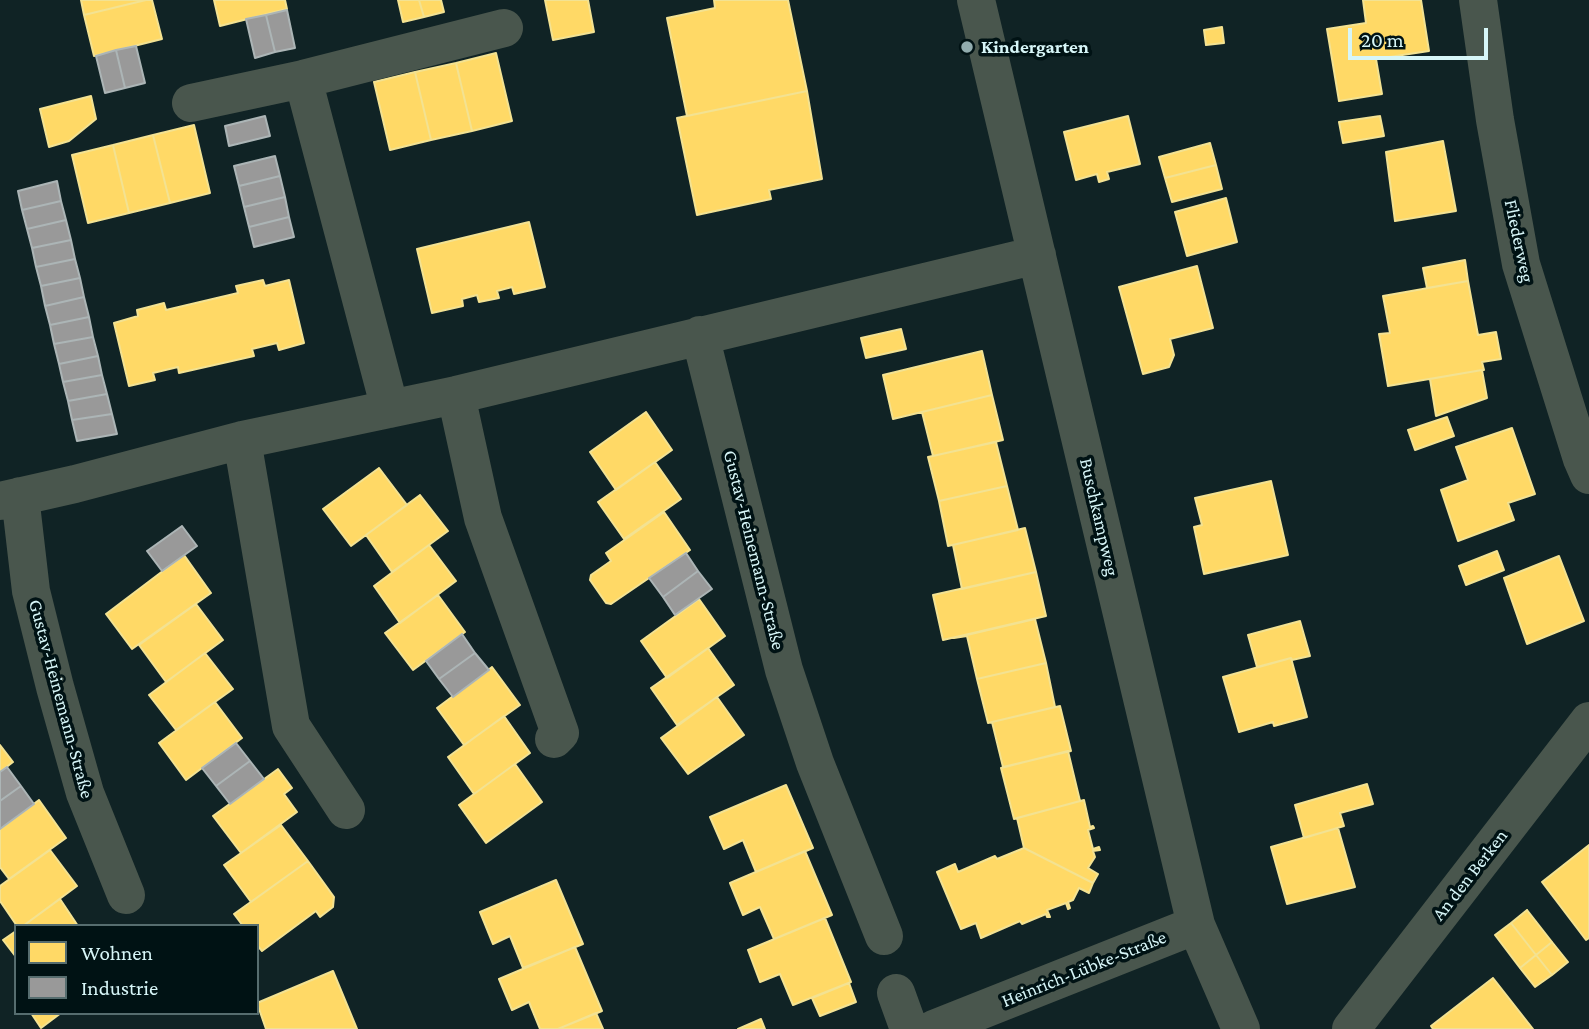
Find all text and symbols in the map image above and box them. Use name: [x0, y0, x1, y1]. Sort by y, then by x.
scale bar: [1351, 14, 1491, 58]
text: 20 m: [1361, 28, 1404, 52]
place label: Kindergarten: [981, 36, 1089, 58]
marker: Kindergarten: [959, 39, 975, 55]
street label: Fliederweg: [1499, 197, 1539, 285]
street label: Gustav-Heinemann-Straße: [718, 448, 790, 652]
street label: Buschkampweg: [1074, 456, 1124, 578]
street label: Gustav-Heinemann-Straße: [23, 597, 99, 801]
street label: An den Berken: [1427, 825, 1513, 925]
legend: [14, 924, 259, 1015]
street label: Heinrich-Lübke-Straße: [998, 926, 1170, 1012]
text: Wohnen: [81, 941, 153, 965]
text: Industrie: [81, 976, 158, 1000]

